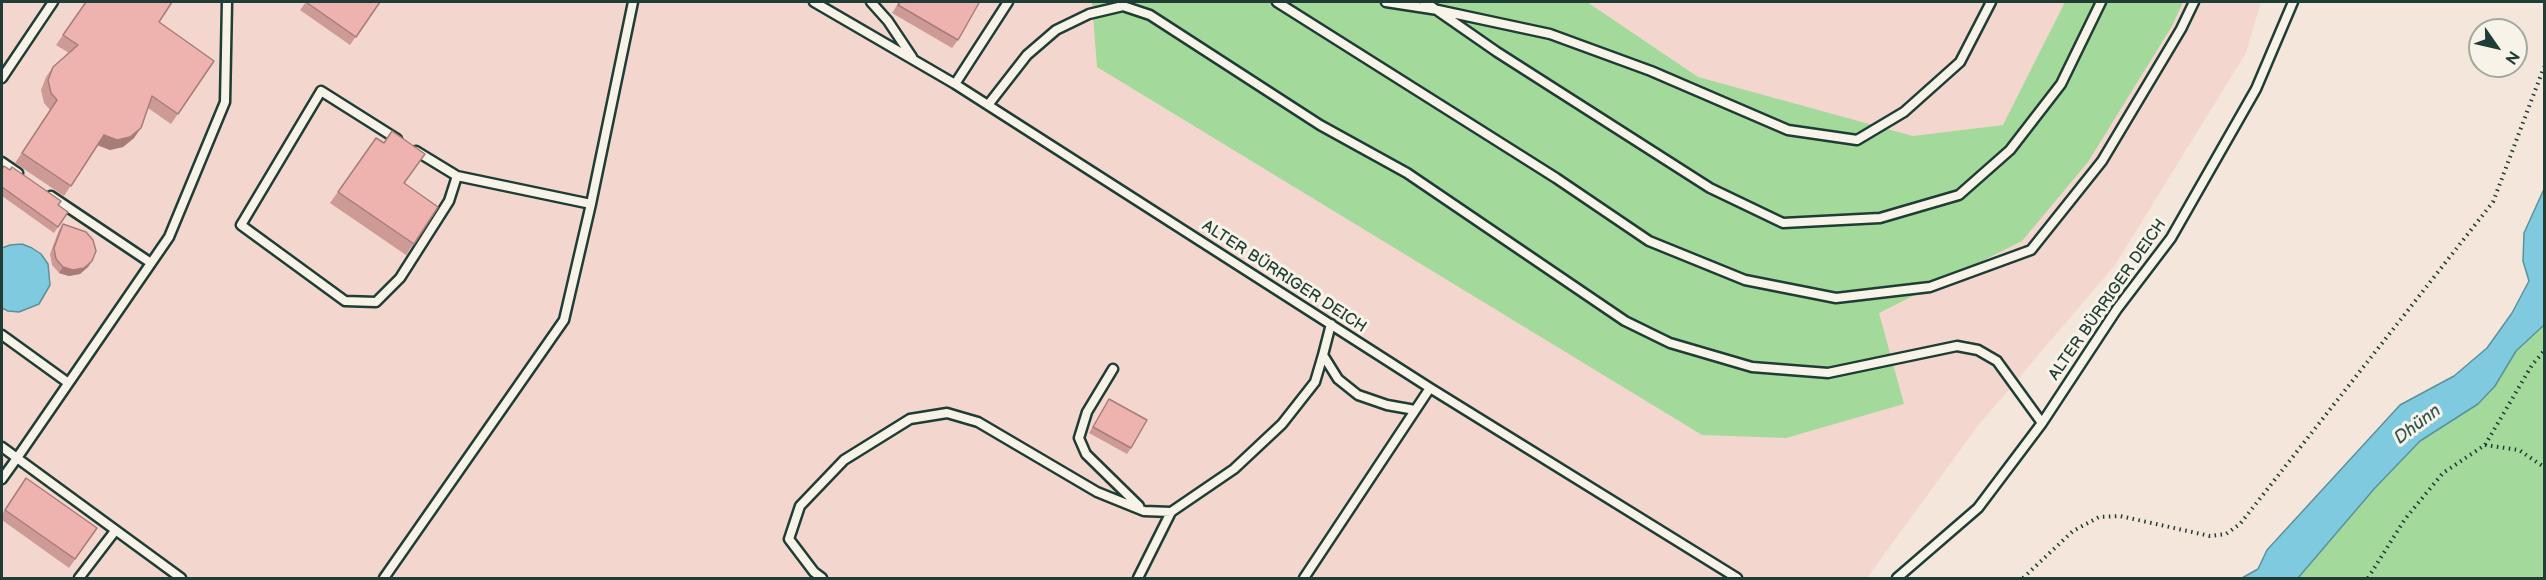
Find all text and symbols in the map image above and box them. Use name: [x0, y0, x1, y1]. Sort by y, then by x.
north arrow: [2468, 18, 2528, 78]
text: N: [2500, 47, 2523, 68]
street label: ALTER BÜRRIGER DEICH: [2045, 216, 2171, 384]
street label: ALTER BÜRRIGER DEICH: [1198, 217, 1370, 337]
water label: Dhünn: [2390, 400, 2446, 450]

